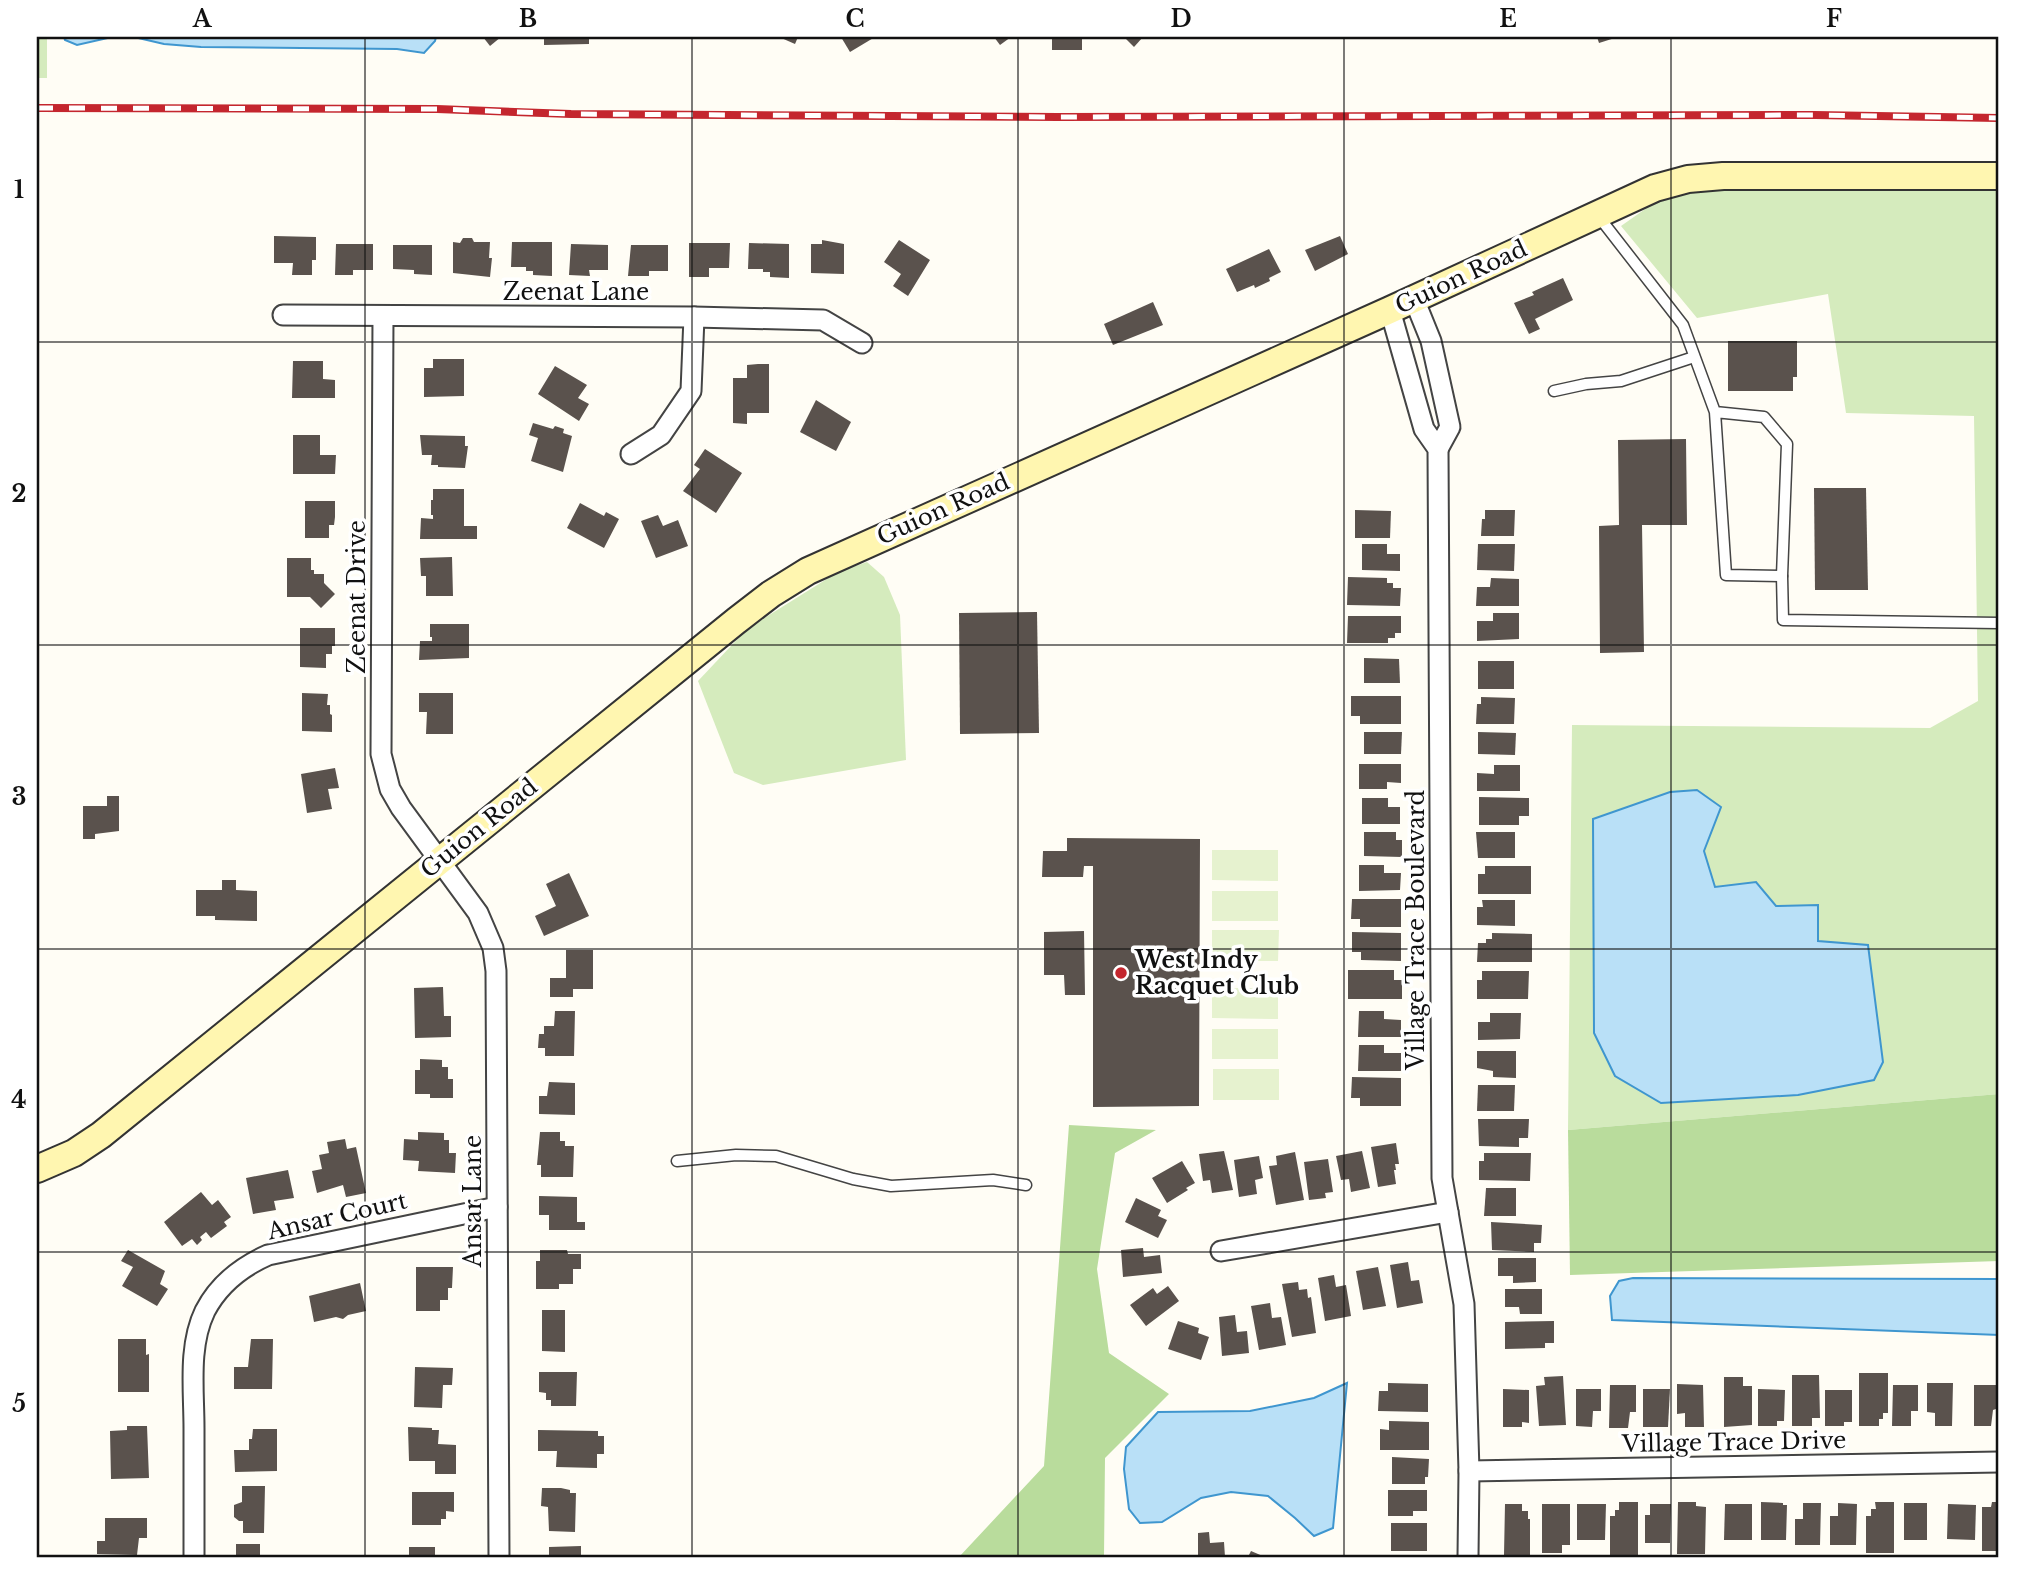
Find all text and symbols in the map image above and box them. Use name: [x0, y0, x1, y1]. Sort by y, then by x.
text: A: [192, 5, 213, 33]
text: B: [519, 5, 537, 33]
text: C: [846, 5, 864, 33]
text: D: [1170, 5, 1192, 33]
text: E: [1499, 5, 1517, 33]
text: F: [1826, 5, 1842, 33]
text: 1: [14, 176, 24, 204]
street label: Guion Road: [1391, 234, 1531, 320]
street label: Zeenat Lane: [503, 278, 649, 306]
street label: Guion Road: [872, 467, 1014, 551]
text: 2: [12, 480, 26, 508]
street label: Zeenat Drive: [343, 520, 371, 674]
street label: Guion Road: [415, 772, 543, 884]
text: 3: [12, 783, 26, 811]
street label: Village Trace Boulevard: [1402, 790, 1430, 1071]
place label: West Indy Racquet Club: [1134, 946, 1299, 1000]
marker: West Indy Racquet Club: [1113, 965, 1129, 981]
text: 4: [11, 1086, 27, 1114]
street label: Ansar Lane: [459, 1135, 487, 1268]
street label: Ansar Court: [264, 1186, 410, 1246]
text: 5: [12, 1390, 26, 1418]
street label: Village Trace Drive: [1621, 1426, 1846, 1458]

